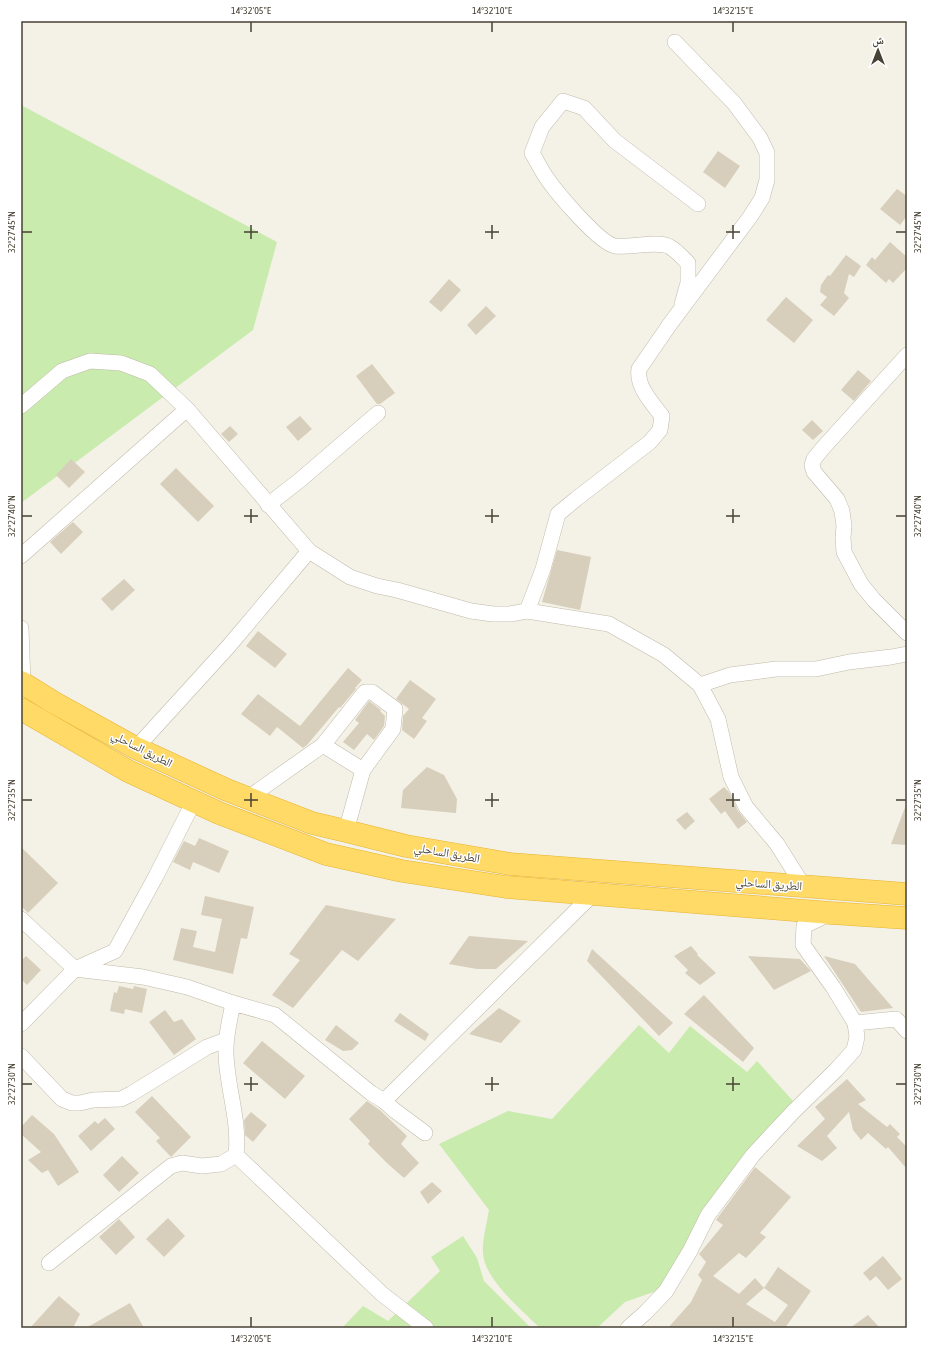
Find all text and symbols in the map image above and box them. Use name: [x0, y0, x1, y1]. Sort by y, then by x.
text: 14°32'05"E: [231, 5, 272, 16]
text: 14°32'10"E: [472, 5, 513, 16]
text: 14°32'15"E: [713, 5, 754, 16]
north arrow: [858, 30, 898, 70]
text: ش: [872, 34, 884, 48]
text: 32°27'45"N: [6, 211, 17, 253]
text: 32°27'45"N: [912, 211, 923, 253]
text: 32°27'40"N: [6, 495, 17, 537]
text: 32°27'40"N: [912, 495, 923, 537]
street label: الطريق الساحلي: [108, 728, 175, 773]
text: 32°27'35"N: [6, 779, 17, 821]
text: 32°27'35"N: [912, 779, 923, 821]
street label: الطريق الساحلي: [413, 840, 481, 869]
street label: الطريق الساحلي: [735, 875, 803, 896]
text: 32°27'30"N: [6, 1063, 17, 1105]
text: 32°27'30"N: [912, 1063, 923, 1105]
text: 14°32'05"E: [231, 1333, 272, 1344]
text: 14°32'10"E: [472, 1333, 513, 1344]
text: 14°32'15"E: [713, 1333, 754, 1344]

